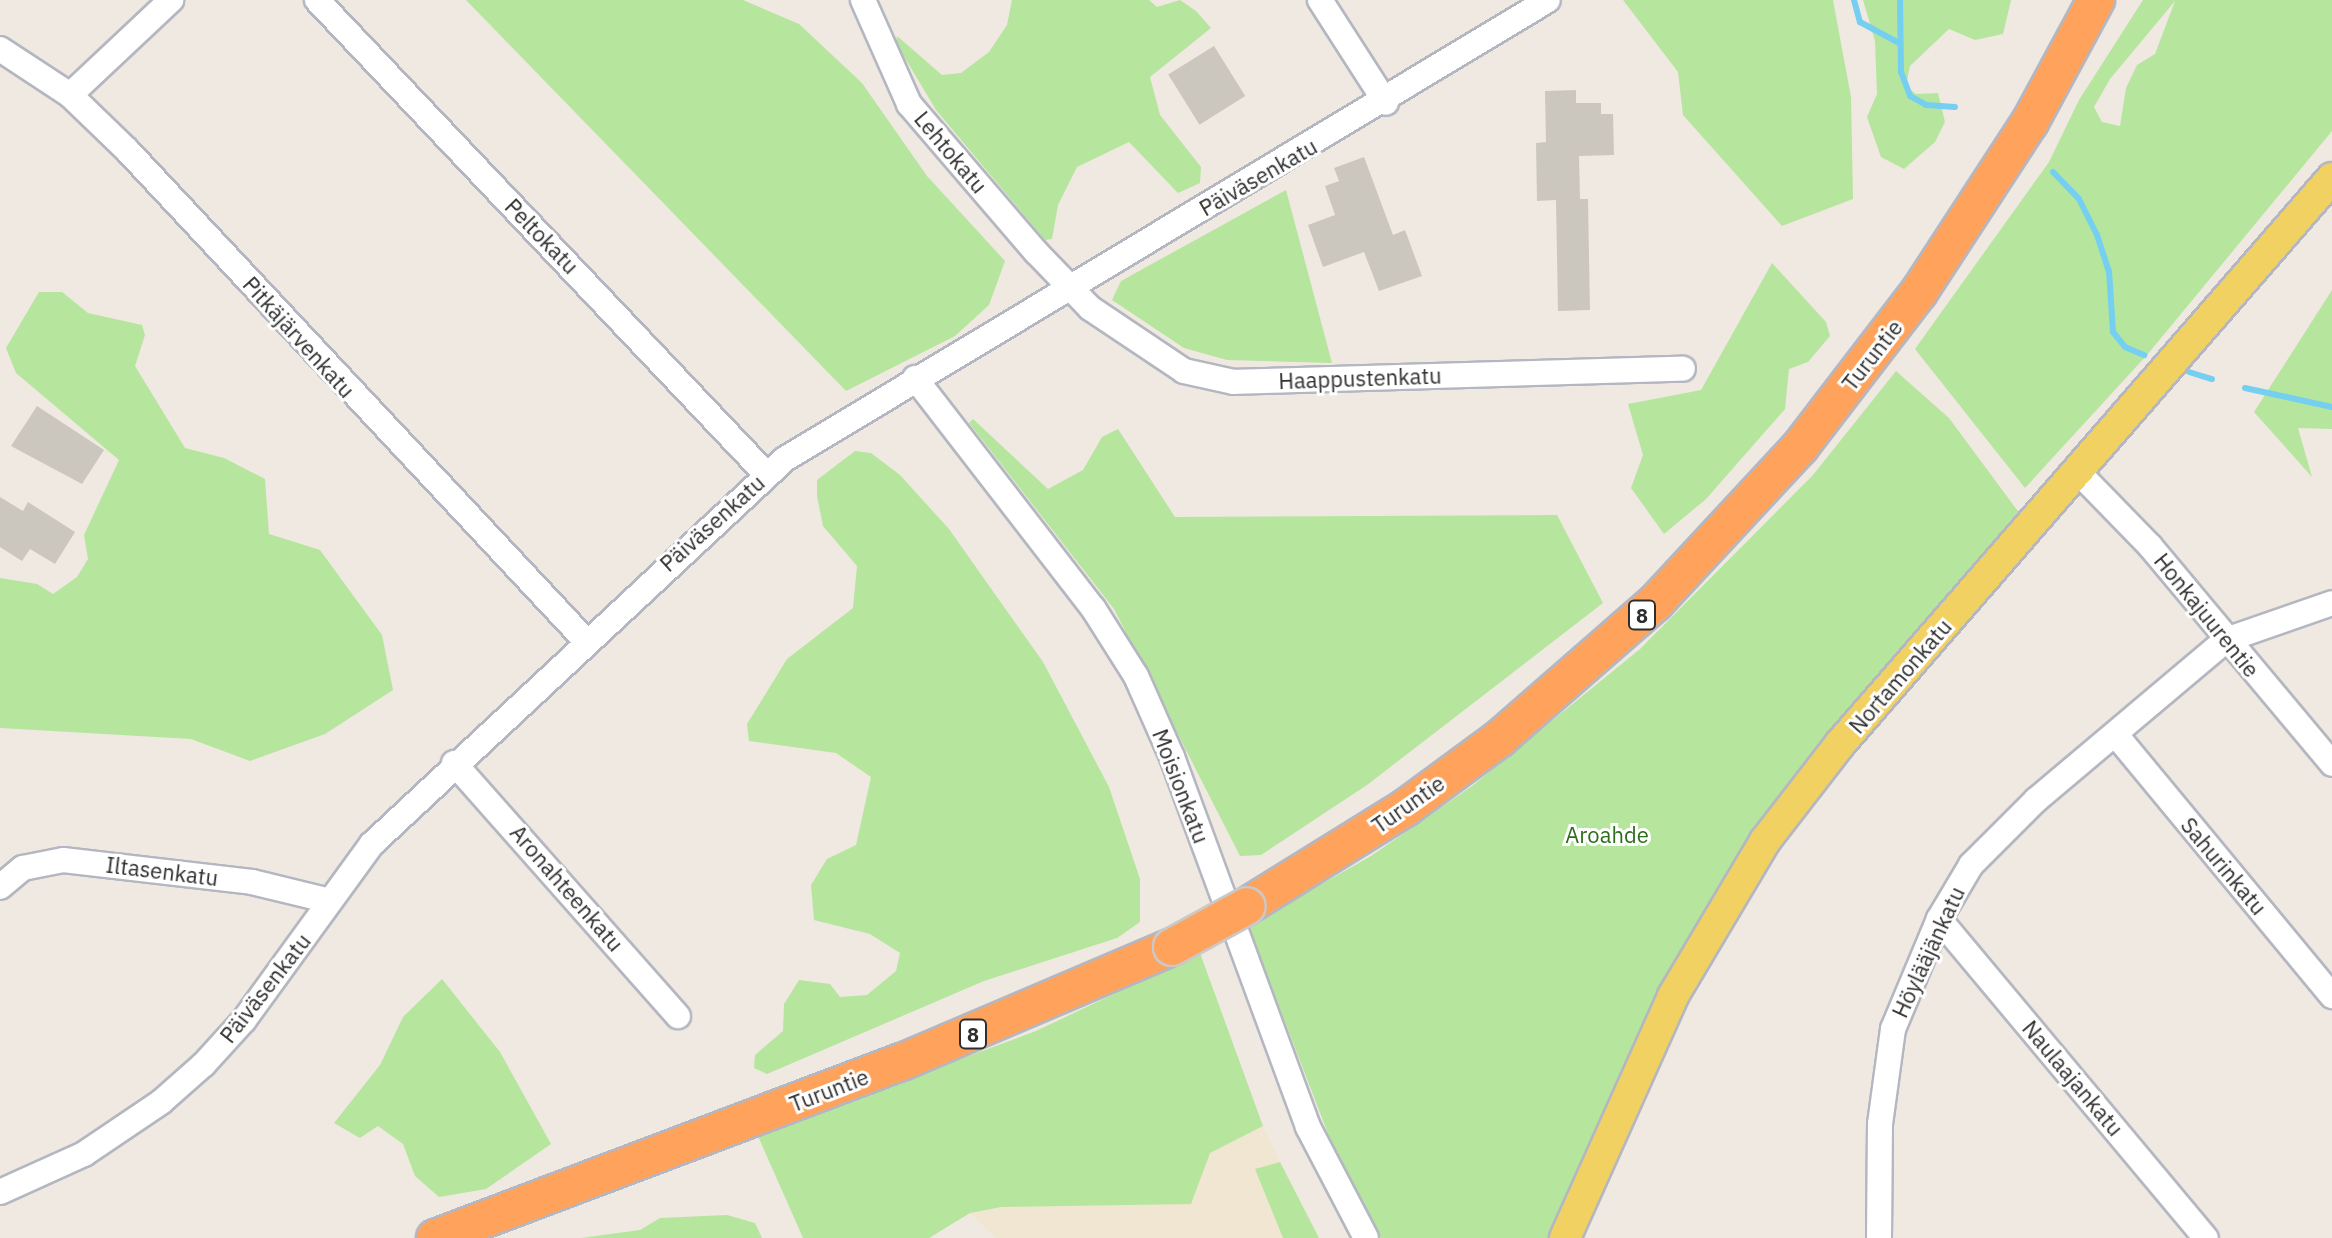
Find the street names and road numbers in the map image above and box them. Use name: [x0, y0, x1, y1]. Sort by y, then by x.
street label: Lehtokatu: [909, 106, 993, 198]
street label: Päiväsenkatu: [1194, 133, 1322, 221]
street label: Peltokatu: [500, 193, 584, 279]
street label: Pitkäjärvenkatu: [238, 271, 360, 403]
street label: Turuntie: [1836, 314, 1908, 396]
street label: Haappustenkatu: [1278, 362, 1442, 394]
street label: Päiväsenkatu: [654, 469, 770, 577]
street label: Honkajuurentie: [2149, 548, 2265, 682]
road number: 8: [1628, 599, 1656, 631]
street label: Nortamonkatu: [1843, 613, 1957, 739]
street label: Moisionkatu: [1147, 725, 1215, 847]
street label: Turuntie: [1367, 770, 1449, 838]
street label: Sahurinkatu: [2176, 812, 2272, 920]
street label: Aronahteenkatu: [505, 819, 629, 957]
street label: Iltasenkatu: [104, 851, 220, 891]
street label: Höylääjänkatu: [1886, 882, 1970, 1022]
street label: Päiväsenkatu: [214, 928, 316, 1048]
street label: Naulaajankatu: [2017, 1015, 2129, 1141]
road number: 8: [959, 1018, 987, 1050]
street label: Turuntie: [786, 1063, 872, 1117]

